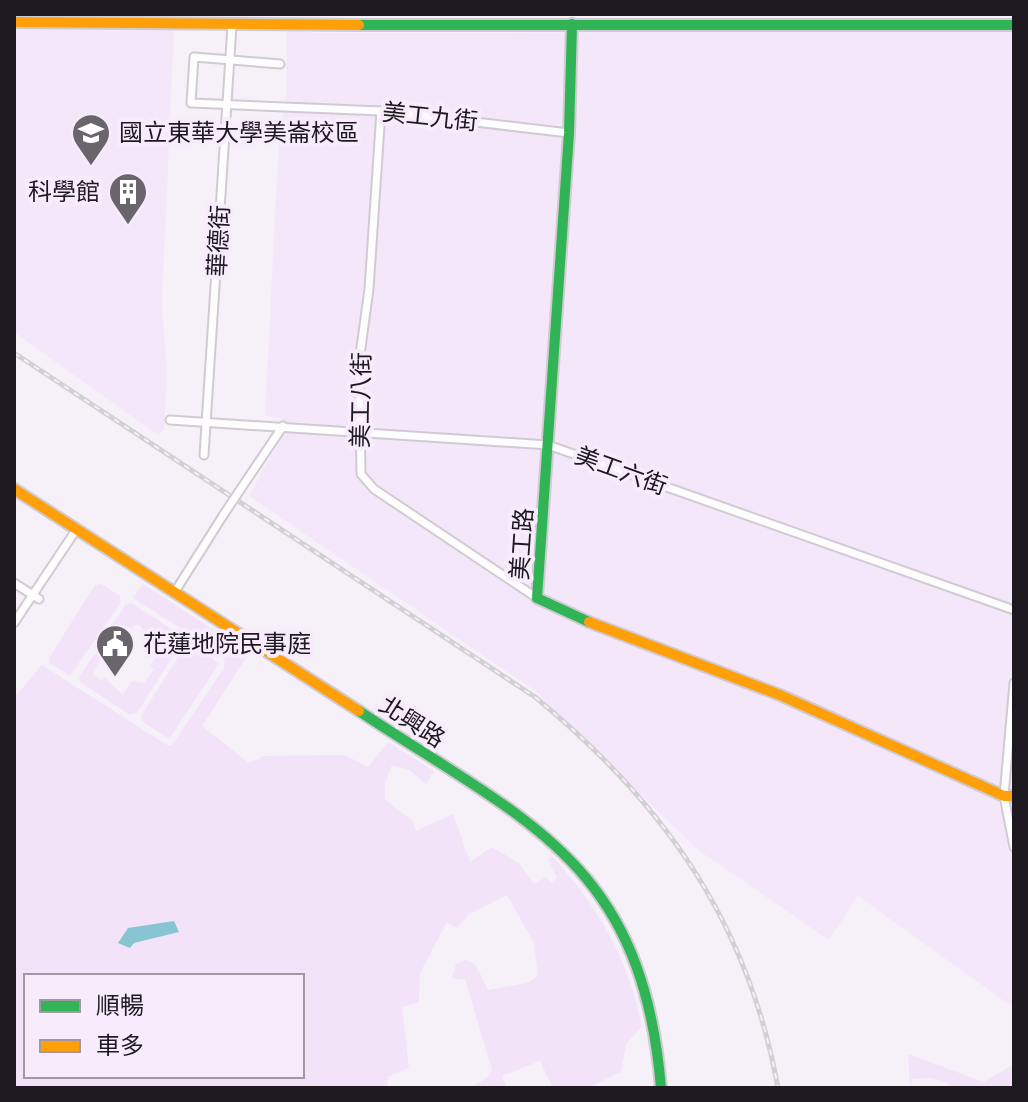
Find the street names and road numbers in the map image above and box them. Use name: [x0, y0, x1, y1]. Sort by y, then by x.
street label: 美工九街: [381, 98, 479, 137]
street label: 華德街: [203, 204, 236, 278]
street label: 美工八街: [346, 352, 377, 448]
street label: 美工六街: [571, 441, 671, 502]
street label: 美工路: [506, 507, 539, 581]
street label: 北興路: [374, 691, 450, 754]

